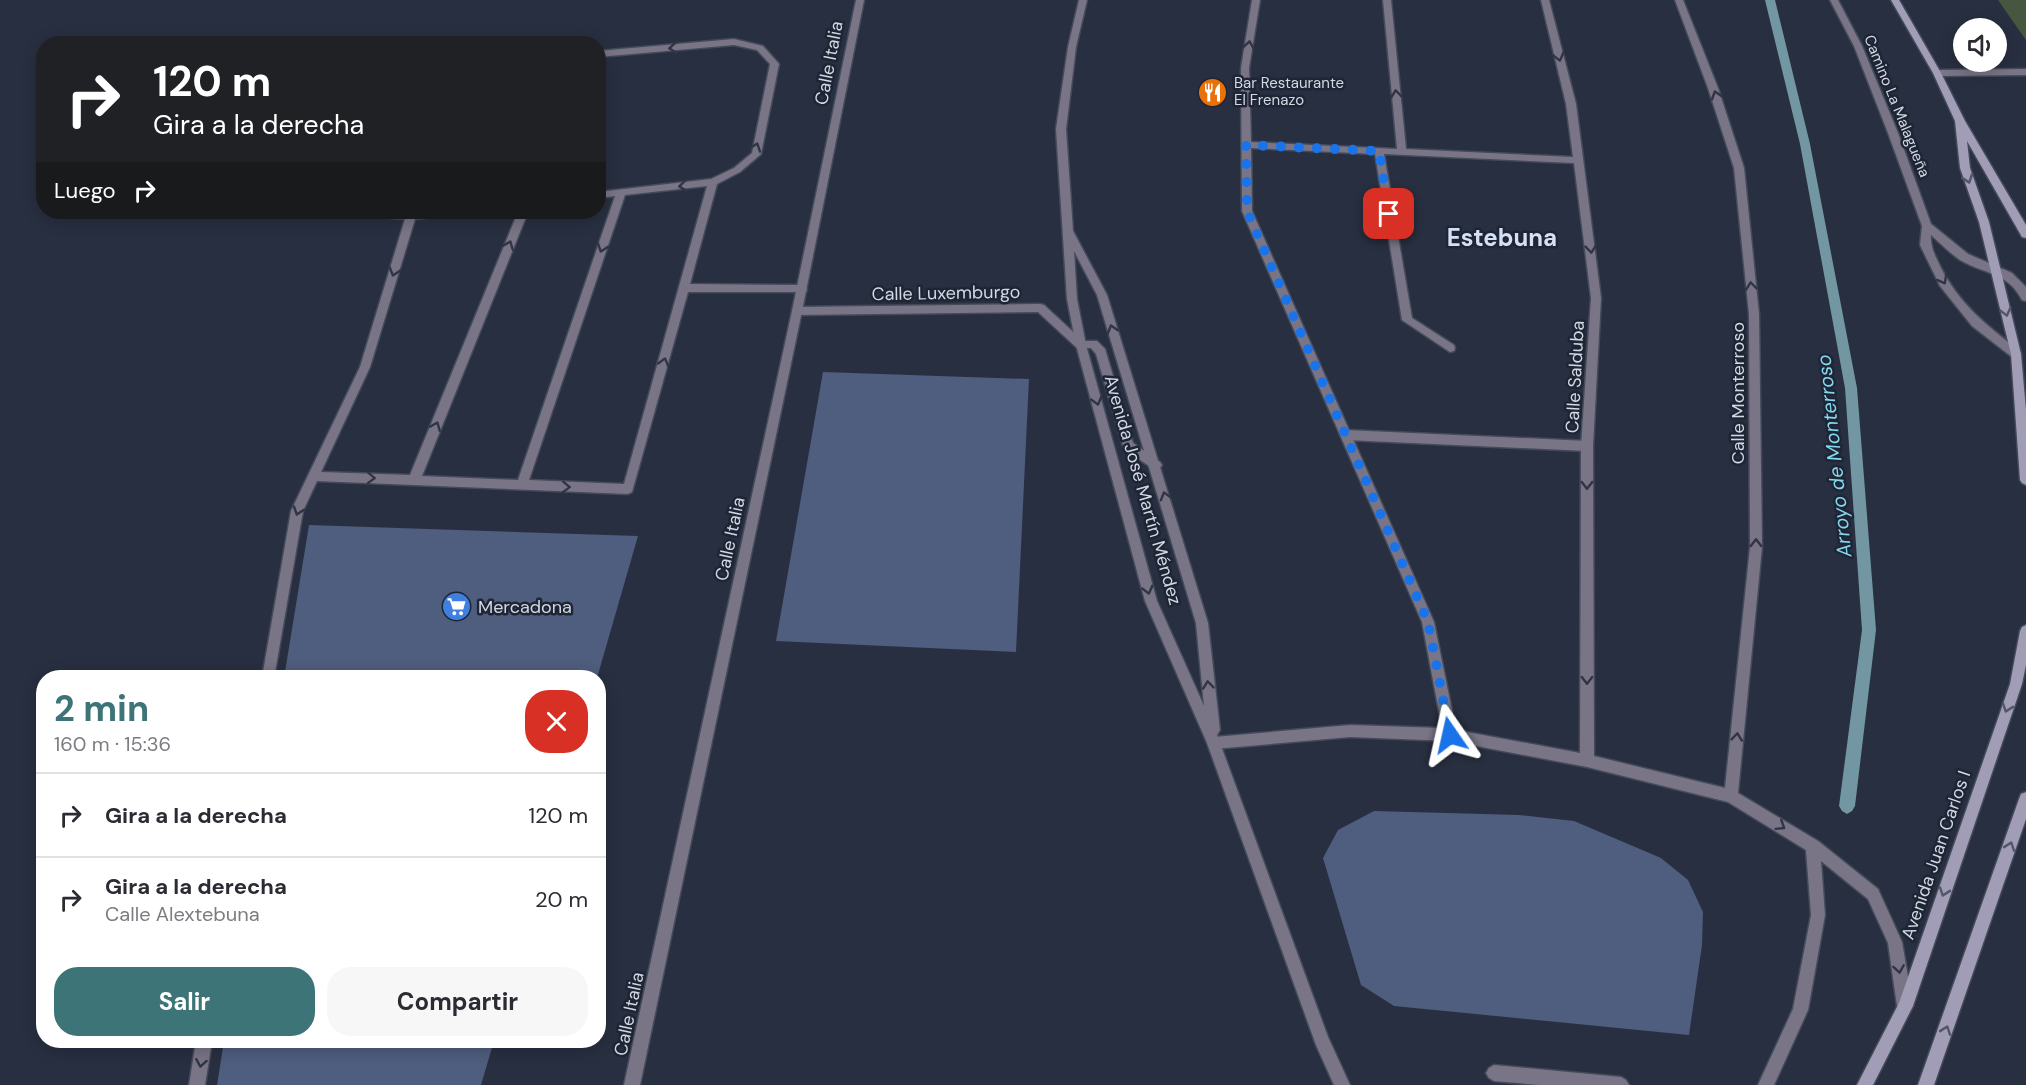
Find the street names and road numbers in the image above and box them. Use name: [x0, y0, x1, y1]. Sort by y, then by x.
street label: Calle Italia: [809, 19, 849, 107]
street label: Camino La Malagueña: [1859, 32, 1935, 180]
street label: Calle Luxemburgo: [871, 280, 1021, 306]
street label: Calle Salduba: [1560, 320, 1590, 434]
street label: Calle Monterroso: [1726, 322, 1750, 464]
street label: Avenida José Martín Méndez: [1099, 372, 1187, 608]
street label: Calle Italia: [709, 495, 751, 583]
street label: Avenida Juan Carlos I: [1896, 767, 1976, 943]
street label: Calle Italia: [608, 970, 650, 1058]

